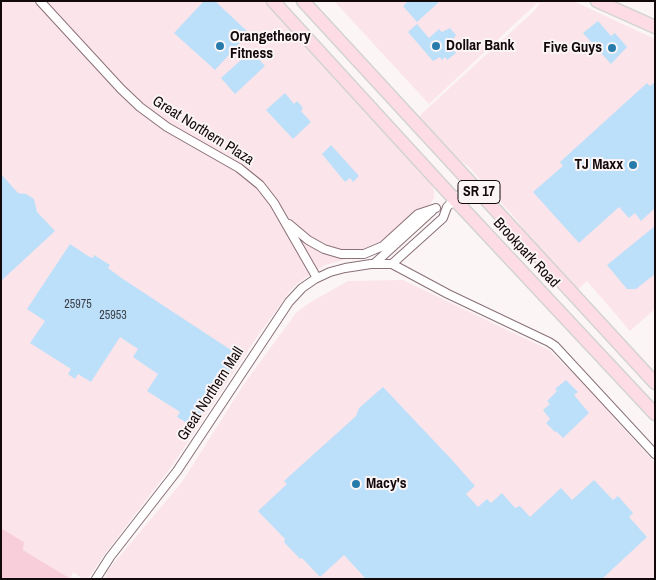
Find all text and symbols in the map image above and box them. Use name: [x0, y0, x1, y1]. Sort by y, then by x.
place label: Orangetheory Fitness: [230, 28, 311, 63]
place label: Dollar Bank: [446, 37, 514, 55]
place label: Five Guys: [543, 39, 602, 57]
marker: Orangetheory Fitness: [214, 40, 226, 52]
marker: Dollar Bank: [430, 40, 442, 52]
marker: Five Guys: [606, 42, 618, 54]
street label: Great Northern Plaza: [149, 93, 257, 169]
place label: TJ Maxx: [574, 156, 623, 174]
marker: TJ Maxx: [627, 159, 639, 171]
road number: SR 17: [458, 180, 500, 203]
street label: Brookpark Road: [489, 214, 563, 292]
house number: 25975: [64, 298, 92, 312]
house number: 25953: [99, 309, 127, 323]
street label: Great Northern Mall: [174, 344, 248, 444]
place label: Macy's: [366, 475, 407, 493]
marker: Macy's: [350, 478, 362, 490]

